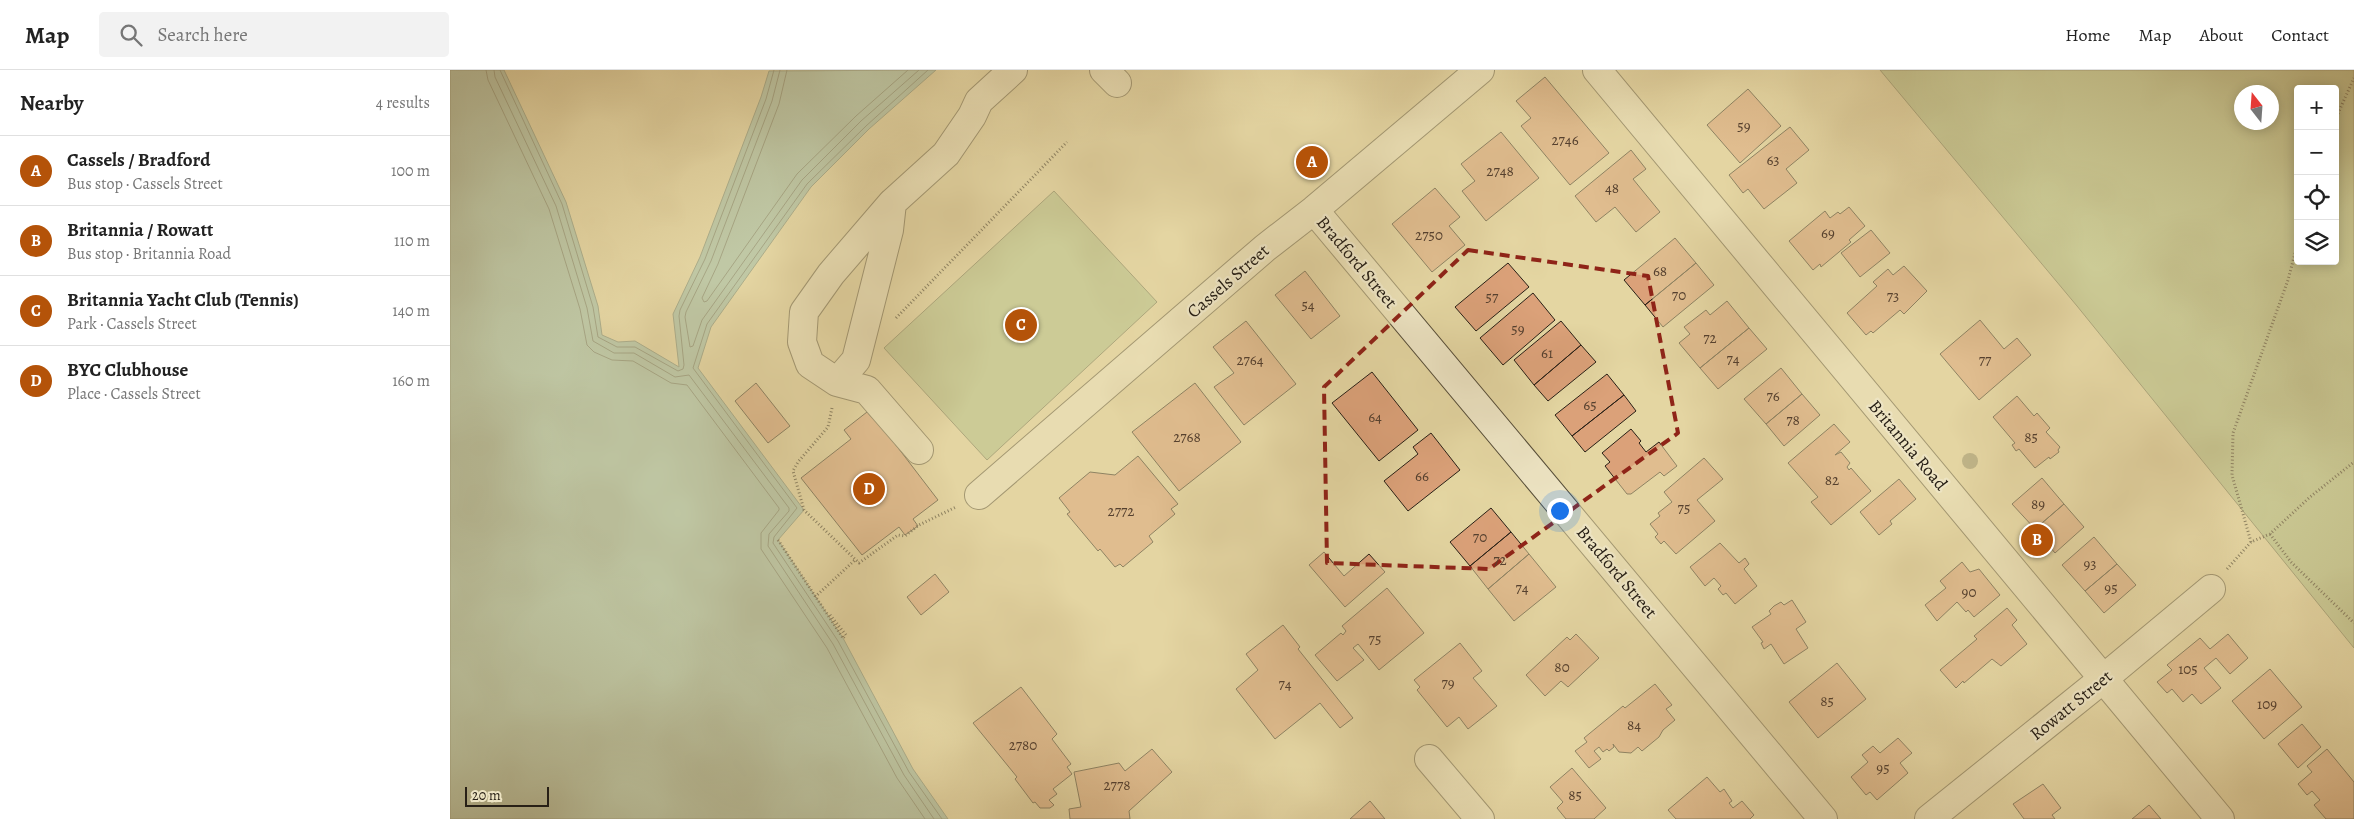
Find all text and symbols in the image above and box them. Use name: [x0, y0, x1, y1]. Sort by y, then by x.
search box: [99, 12, 449, 57]
text: Map: [25, 19, 69, 51]
icon: search: [117, 21, 145, 49]
text: Search here: [157, 22, 248, 48]
text: Home: [2065, 23, 2110, 47]
text: Map: [2138, 23, 2171, 47]
text: About: [2199, 23, 2243, 47]
text: Contact: [2271, 23, 2329, 47]
north arrow: [2234, 85, 2279, 130]
map controls: [2294, 85, 2339, 265]
button: +: [2294, 85, 2339, 130]
text: Nearby: [20, 89, 83, 117]
text: 4 results: [376, 92, 430, 114]
house number: 59: [1737, 116, 1751, 136]
house number: 2746: [1551, 130, 1579, 150]
button: −: [2294, 130, 2339, 175]
pin: A: [1296, 143, 1328, 181]
text: Cassels / Bradford: [67, 147, 210, 173]
house number: 63: [1766, 150, 1780, 170]
text: A: [31, 160, 41, 182]
text: 100 m: [391, 160, 430, 182]
house number: 2748: [1486, 161, 1514, 181]
text: Bus stop · Cassels Street: [67, 173, 223, 195]
button: locate: [2294, 175, 2339, 220]
house number: 48: [1605, 178, 1619, 198]
street label: Bradford Street: [1311, 211, 1403, 313]
text: Britannia / Rowatt: [67, 217, 213, 243]
button: layers: [2294, 220, 2339, 265]
house number: 69: [1821, 223, 1835, 243]
house number: 2750: [1415, 225, 1443, 245]
text: B: [31, 230, 41, 252]
text: 110 m: [394, 230, 430, 252]
street label: Cassels Street: [1182, 239, 1274, 323]
text: Bus stop · Britannia Road: [67, 243, 231, 265]
house number: 68: [1653, 261, 1667, 281]
house number: 70: [1672, 285, 1686, 305]
house number: 73: [1887, 286, 1899, 306]
text: Britannia Yacht Club (Tennis): [67, 287, 299, 313]
house number: 57: [1486, 287, 1499, 307]
house number: 54: [1301, 295, 1315, 315]
text: C: [31, 300, 41, 322]
text: 140 m: [392, 300, 430, 322]
pin: C: [1005, 306, 1037, 344]
text: Park · Cassels Street: [67, 313, 197, 335]
house number: 59: [1511, 319, 1525, 339]
house number: 72: [1703, 328, 1717, 348]
house number: 61: [1541, 343, 1553, 363]
house number: 74: [1726, 349, 1740, 369]
house number: 2764: [1236, 350, 1264, 370]
house number: 77: [1979, 350, 1992, 370]
text: BYC Clubhouse: [67, 357, 188, 383]
text: D: [30, 370, 42, 392]
text: 160 m: [392, 370, 430, 392]
text: Place · Cassels Street: [67, 383, 201, 405]
house number: 76: [1766, 386, 1780, 406]
house number: 65: [1583, 395, 1597, 415]
street label: Britannia Road: [1863, 395, 1953, 496]
house number: 64: [1368, 407, 1382, 427]
house number: 78: [1786, 410, 1800, 430]
house number: 2768: [1173, 427, 1201, 447]
house number: 85: [2024, 427, 2038, 447]
house number: 66: [1415, 466, 1429, 486]
pin: D: [853, 470, 885, 508]
house number: 82: [1825, 470, 1839, 490]
house number: 89: [2031, 494, 2045, 514]
your location: [1547, 498, 1573, 524]
house number: 75: [1678, 498, 1690, 518]
house number: 2772: [1108, 501, 1134, 521]
street label: Bradford Street: [1571, 521, 1663, 623]
pin: B: [2021, 521, 2053, 559]
house number: 70: [1473, 527, 1487, 547]
house number: 72: [1493, 550, 1507, 570]
house number: 93: [2083, 554, 2097, 574]
house number: 74: [1515, 578, 1529, 598]
house number: 95: [2104, 578, 2118, 598]
house number: 90: [1962, 582, 1976, 602]
house number: 75: [1369, 629, 1381, 649]
house number: 80: [1554, 657, 1570, 677]
house number: 105: [2178, 659, 2198, 679]
street label: Rowatt Street: [2025, 664, 2117, 746]
house number: 79: [1441, 673, 1455, 693]
house number: 74: [1278, 674, 1292, 694]
house number: 85: [1820, 691, 1834, 711]
house number: 109: [2257, 694, 2277, 714]
house number: 84: [1627, 715, 1641, 735]
house number: 2780: [1009, 735, 1037, 755]
house number: 95: [1876, 758, 1890, 778]
house number: 2778: [1103, 775, 1131, 795]
scale bar: [465, 784, 549, 807]
house number: 85: [1568, 785, 1582, 805]
text: 20 m: [472, 786, 501, 805]

